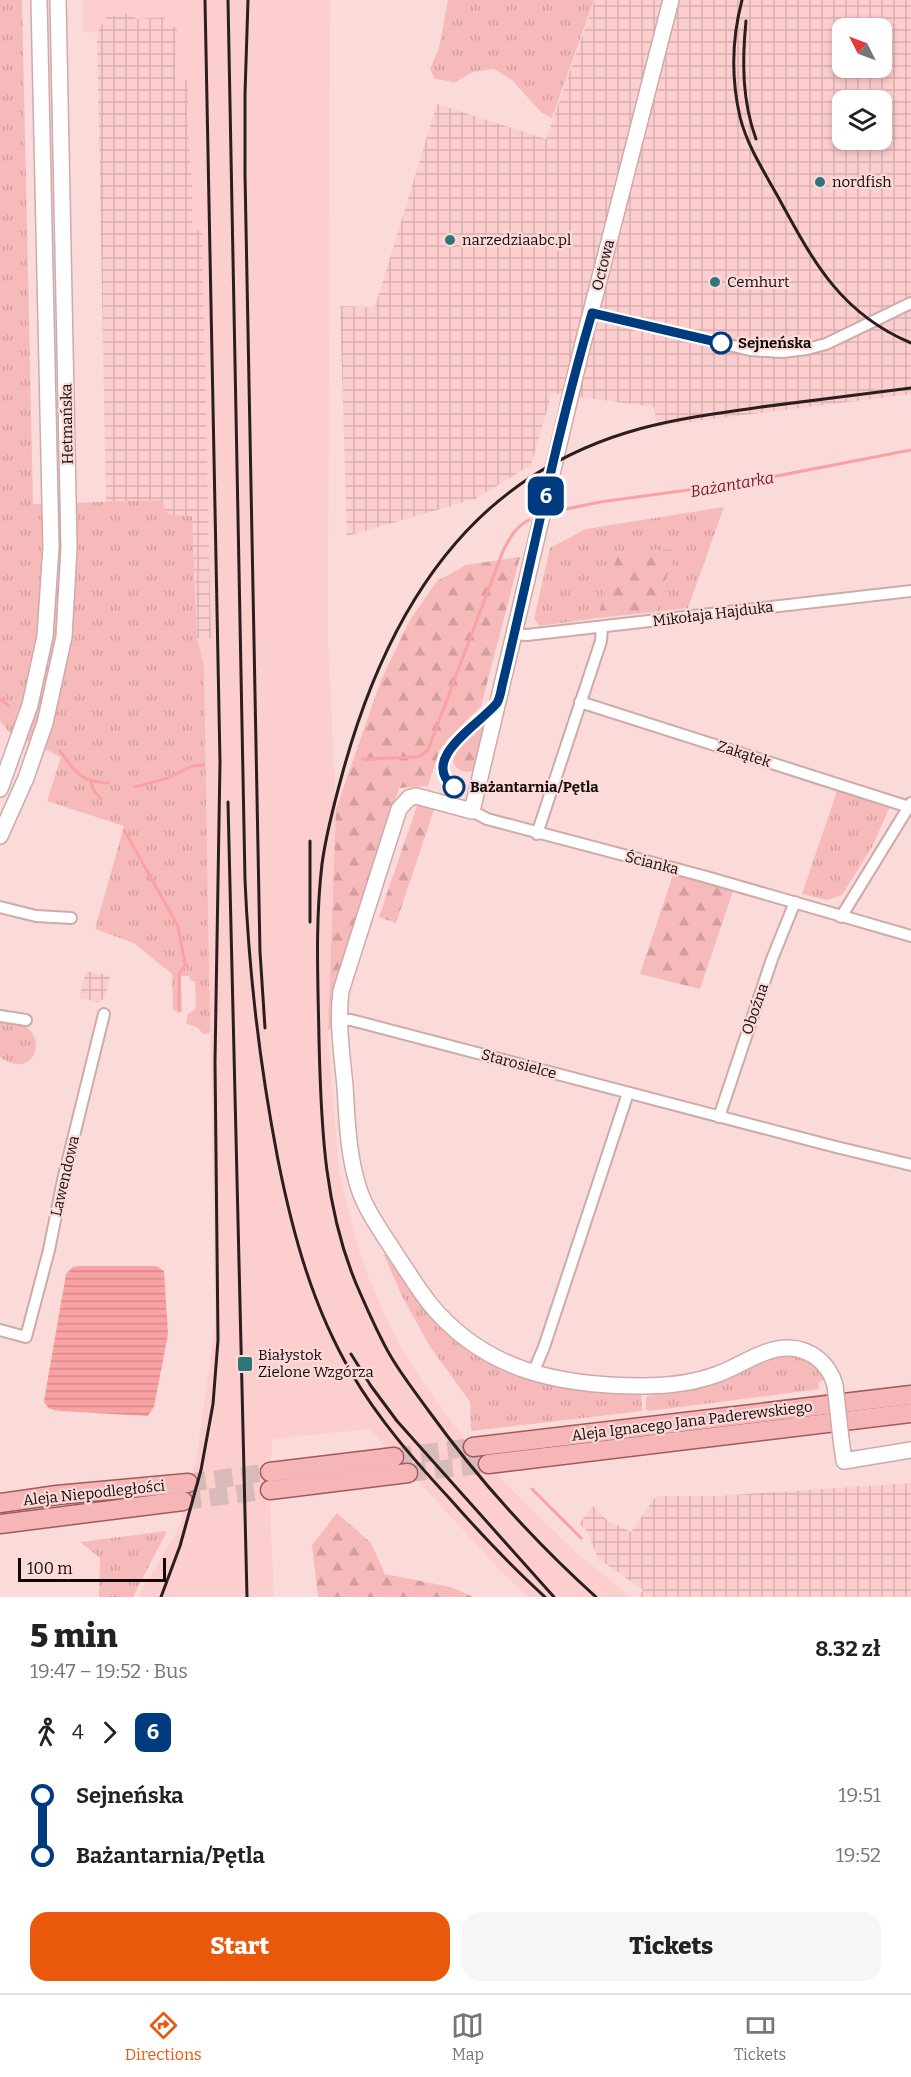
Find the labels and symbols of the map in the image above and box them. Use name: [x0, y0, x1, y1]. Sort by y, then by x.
north arrow: [832, 18, 892, 78]
place label: nordfish: [832, 173, 892, 191]
marker: nordfish: [813, 175, 827, 189]
place label: narzedziaabc.pl: [462, 231, 571, 249]
marker: narzedziaabc.pl: [443, 233, 457, 247]
street label: Octowa: [588, 238, 618, 292]
place label: Cemhurt: [727, 273, 790, 291]
marker: Cemhurt: [708, 275, 722, 289]
marker: Sejneńska: [710, 332, 732, 354]
place label: Sejneńska: [738, 334, 812, 352]
street label: Hetmańska: [57, 383, 77, 465]
water label: Bażantarka: [689, 468, 775, 501]
line badge: 6: [526, 476, 566, 516]
street label: Mikołaja Hajduka: [652, 598, 774, 630]
street label: Zakątek: [715, 737, 774, 771]
marker: Bażantarnia/Pętla: [443, 776, 465, 798]
place label: Bażantarnia/Pętla: [470, 778, 599, 796]
street label: Ścianka: [623, 848, 681, 878]
street label: Oboźna: [738, 981, 772, 1037]
street label: Starosielce: [479, 1045, 559, 1083]
street label: Lawendowa: [47, 1134, 83, 1218]
place label: Białystok Zielone Wzgórza: [258, 1346, 374, 1381]
marker: Białystok Zielone Wzgórza: [236, 1355, 254, 1373]
street label: Aleja Ignacego Jana Paderewskiego: [571, 1397, 813, 1445]
street label: Aleja Niepodległości: [22, 1477, 167, 1509]
scale bar: [18, 1555, 166, 1582]

